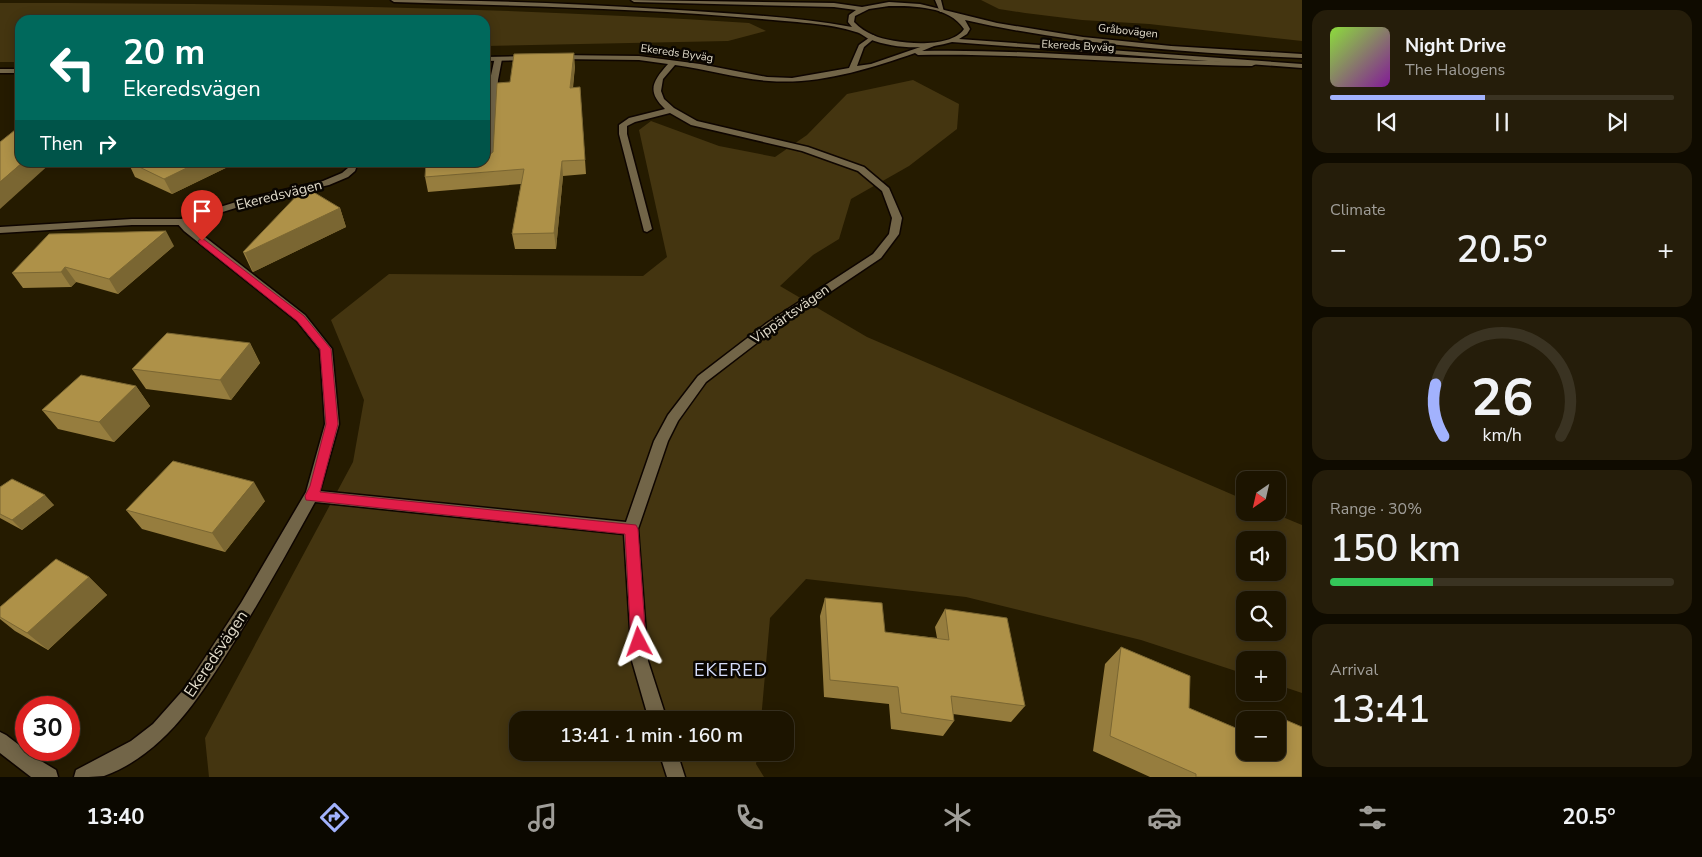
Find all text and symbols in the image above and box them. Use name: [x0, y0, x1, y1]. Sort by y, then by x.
street label: Gråbovägen: [1097, 20, 1159, 42]
text: 20 m: [123, 29, 205, 76]
text: Night Drive: [1405, 33, 1506, 59]
icon: left: [40, 35, 105, 100]
street label: Ekereds Byväg: [1041, 37, 1115, 55]
street label: Ekereds Byväg: [640, 40, 714, 66]
text: The Halogens: [1405, 59, 1505, 81]
text: Ekeredsvägen: [123, 74, 261, 104]
icon: previous: [1373, 108, 1401, 136]
icon: pause: [1488, 108, 1516, 136]
icon: next: [1603, 108, 1631, 136]
icon: right: [93, 130, 121, 158]
text: Then: [40, 131, 83, 157]
street label: Ekeredsvägen: [234, 175, 324, 215]
pin: [181, 190, 223, 241]
icon: arrive: [188, 197, 216, 225]
text: Climate: [1330, 199, 1385, 221]
text: 20.5°: [1456, 224, 1548, 275]
text: −: [1330, 231, 1347, 269]
text: +: [1657, 231, 1674, 269]
street label: Vippärtsvägen: [746, 280, 833, 349]
text: 26: [1471, 362, 1533, 433]
text: km/h: [1482, 423, 1522, 447]
north arrow: [1236, 471, 1286, 521]
map controls: [1236, 471, 1286, 761]
text: Range · 30%: [1330, 498, 1422, 520]
text: 150 km: [1330, 523, 1461, 574]
button: sound: [1236, 531, 1286, 581]
button: search: [1236, 591, 1286, 641]
street label: Ekeredsvägen: [179, 606, 253, 702]
position arrow: [612, 615, 664, 667]
button: +: [1236, 651, 1286, 701]
district label: EKERED: [694, 658, 768, 682]
text: Arrival: [1330, 659, 1378, 681]
text: 13:41: [1330, 684, 1430, 735]
speed limit sign: 30: [15, 696, 80, 761]
button: −: [1236, 711, 1286, 761]
text: 13:41 · 1 min · 160 m: [560, 723, 743, 749]
icon: directions: [317, 800, 352, 835]
icon: music: [525, 800, 560, 835]
icon: phone: [732, 800, 767, 835]
icon: climate: [940, 800, 975, 835]
icon: car: [1147, 800, 1182, 835]
icon: filters: [1355, 800, 1390, 835]
text: 13:40: [86, 802, 145, 832]
text: 20.5°: [1562, 802, 1616, 832]

